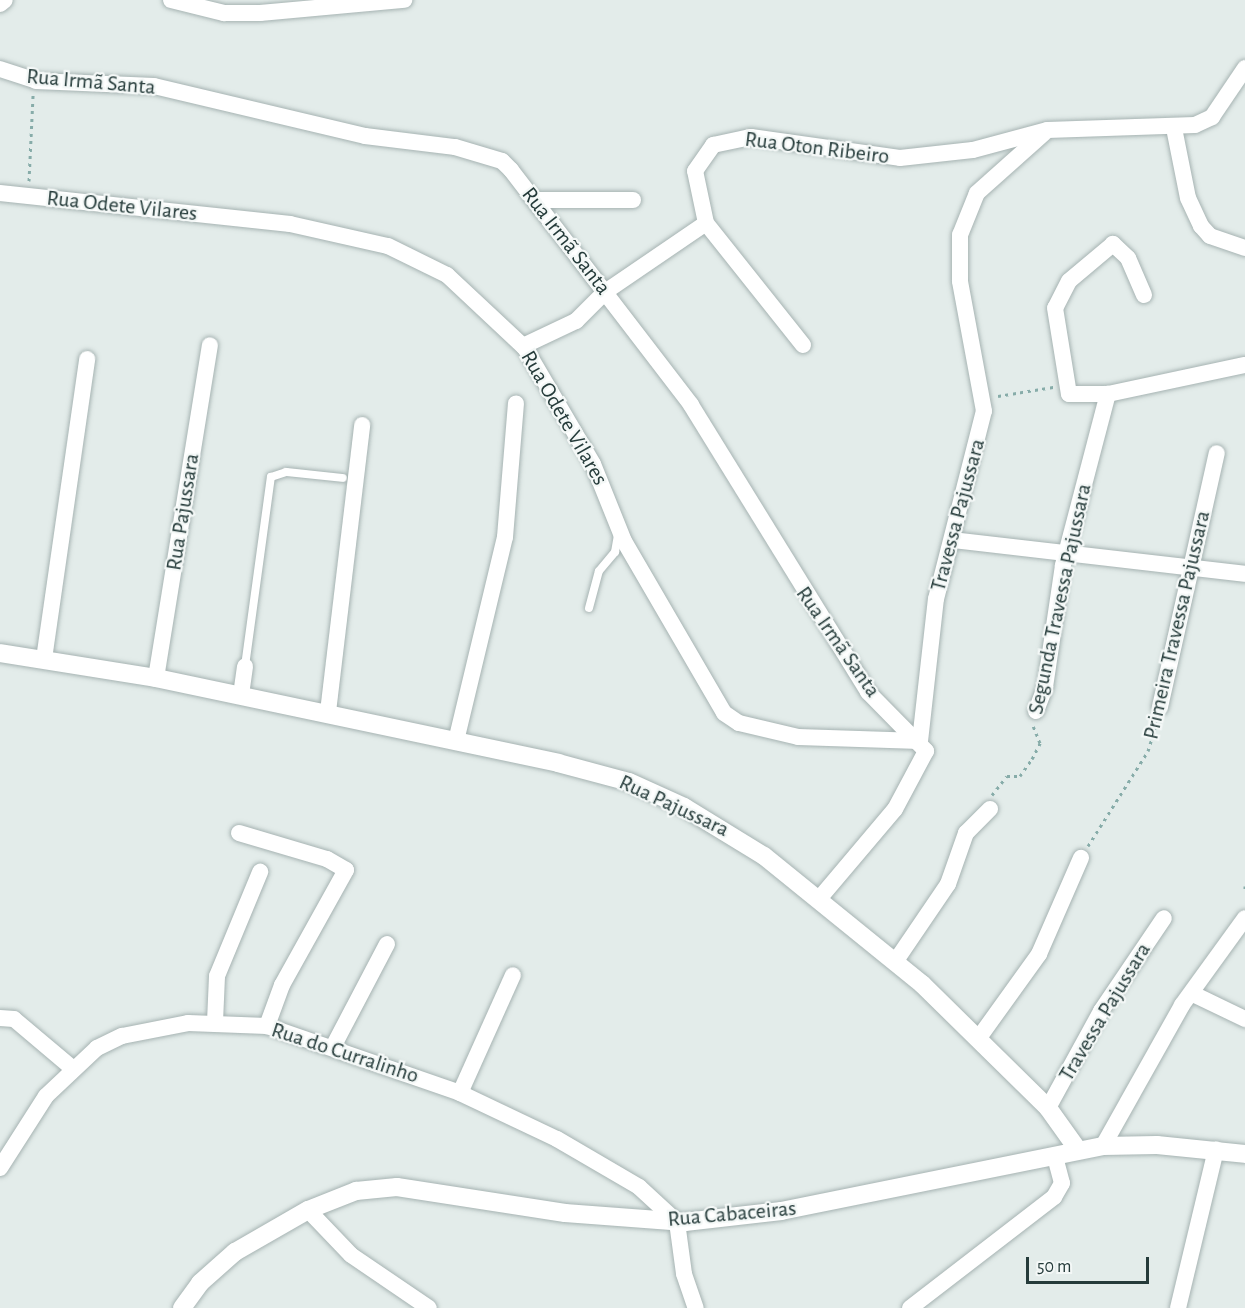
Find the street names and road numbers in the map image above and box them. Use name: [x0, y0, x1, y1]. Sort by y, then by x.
street label: Rua Irmã Santa: [25, 63, 157, 101]
street label: Rua Oton Ribeiro: [743, 126, 891, 170]
street label: Rua Irmã Santa: [516, 182, 616, 300]
street label: Rua Odete Vilares: [45, 185, 199, 227]
street label: Rua Odete Vilares: [515, 346, 613, 490]
street label: Travessa Pajussara: [925, 436, 991, 594]
street label: Rua Pajussara: [161, 452, 205, 572]
street label: Segunda Travessa Pajussara: [1023, 481, 1097, 717]
street label: Primeira Travessa Pajussara: [1138, 508, 1216, 742]
street label: Rua Irmã Santa: [790, 581, 886, 703]
street label: Rua Pajussara: [615, 769, 733, 843]
street label: Travessa Pajussara: [1053, 938, 1157, 1086]
street label: Rua do Curralinho: [268, 1017, 422, 1089]
street label: Rua Cabaceiras: [667, 1195, 797, 1233]

